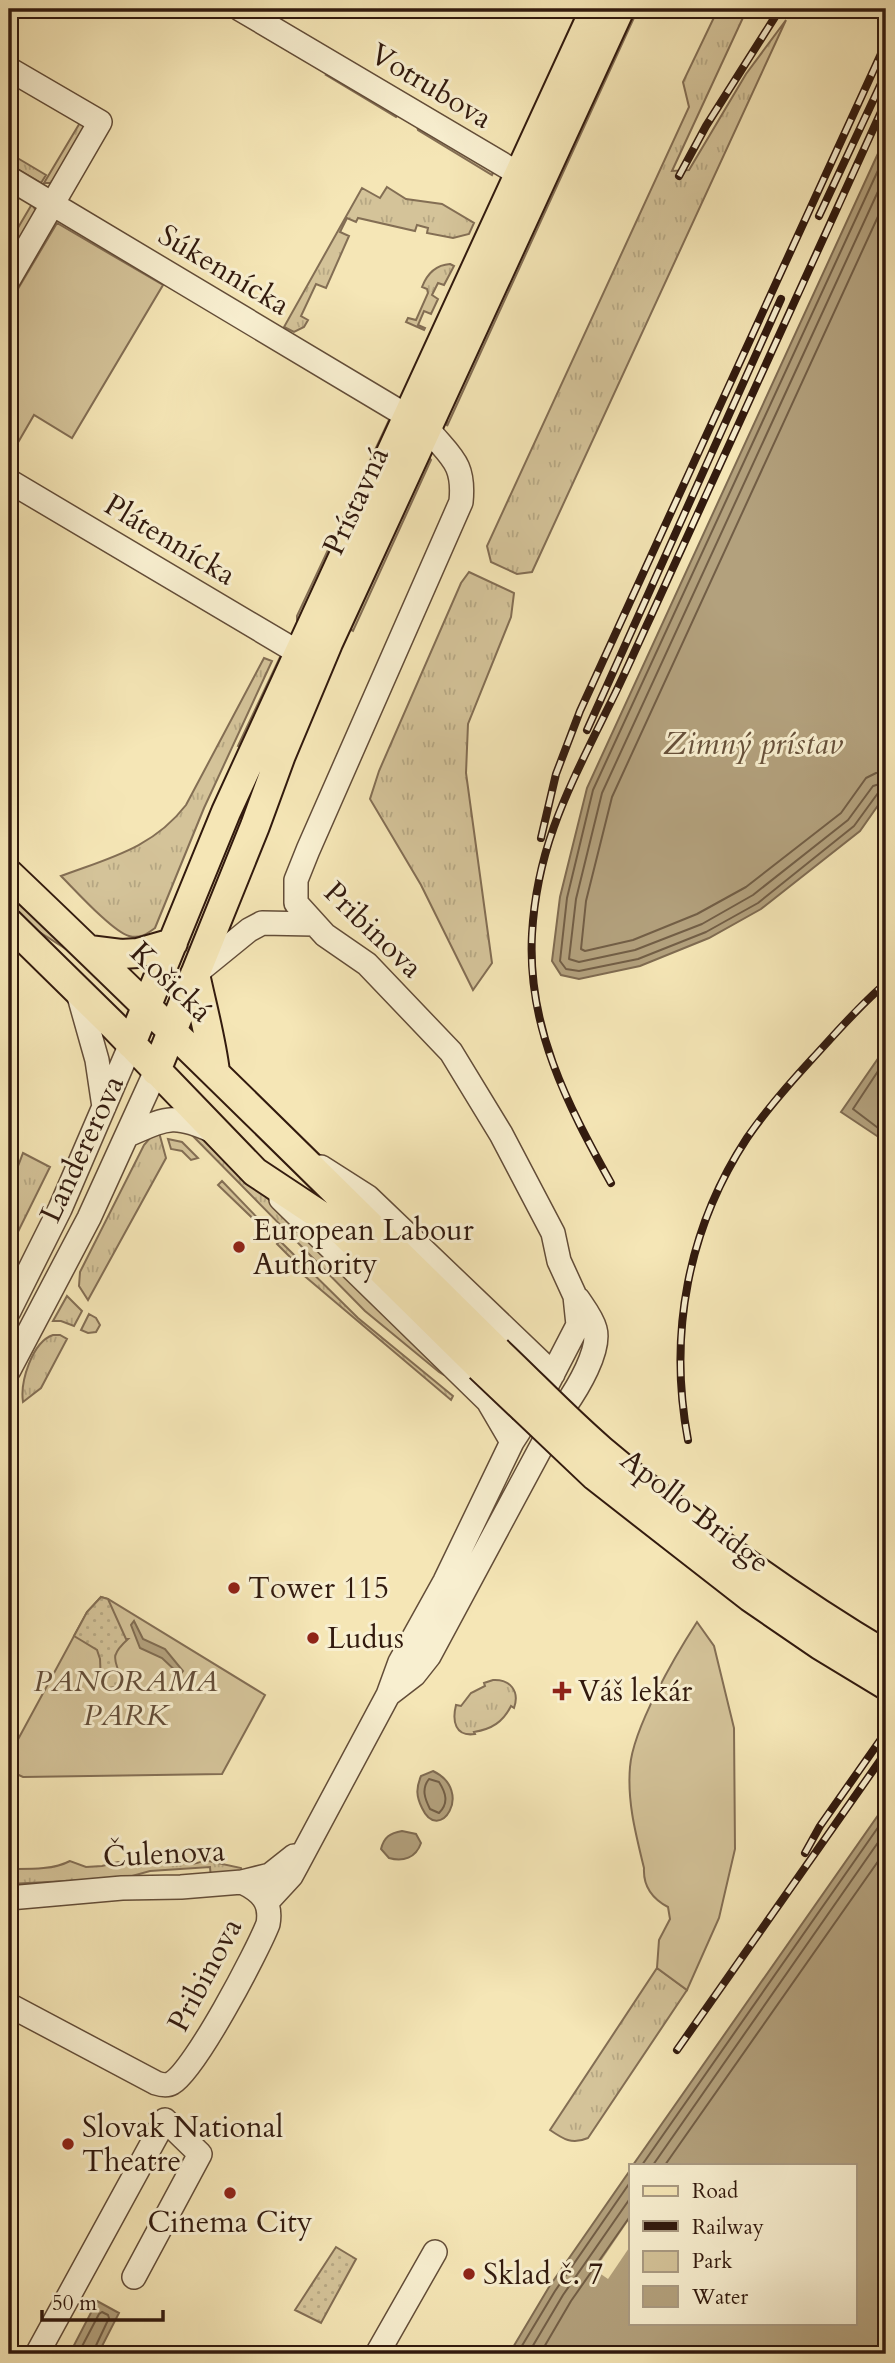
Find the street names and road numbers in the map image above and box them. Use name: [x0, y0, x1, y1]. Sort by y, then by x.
street label: Votrubova: [362, 34, 500, 139]
street label: Súkennícka: [151, 215, 297, 325]
street label: Prístavná: [313, 440, 399, 562]
street label: Plátennícka: [97, 485, 243, 595]
street label: Pribinova: [314, 873, 432, 988]
street label: Košická: [121, 933, 221, 1031]
street label: Landererova: [30, 1069, 134, 1229]
street label: Apollo Bridge: [612, 1440, 778, 1582]
street label: Čulenova: [102, 1830, 226, 1878]
street label: Pribinova: [158, 1911, 252, 2039]

